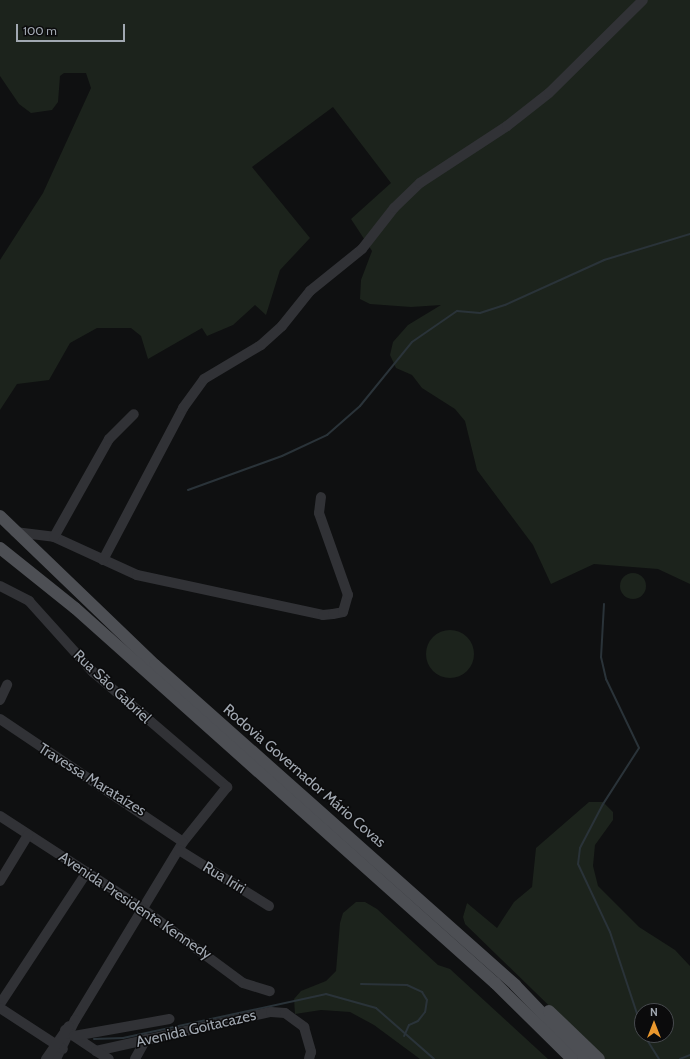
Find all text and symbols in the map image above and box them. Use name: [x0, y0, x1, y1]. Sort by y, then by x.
scale bar: [18, 16, 127, 42]
text: 100 m: [23, 23, 57, 38]
street label: Rua São Gabriel: [69, 646, 155, 728]
street label: Rodovia Governador Mário Covas: [219, 701, 389, 851]
street label: Travessa Marataízes: [35, 740, 149, 820]
street label: Avenida Presidente Kennedy: [55, 848, 215, 964]
street label: Rua Iriri: [199, 858, 249, 898]
north arrow: [634, 1003, 674, 1043]
text: N: [650, 1005, 658, 1019]
street label: Avenida Goitacazes: [134, 1006, 258, 1052]

